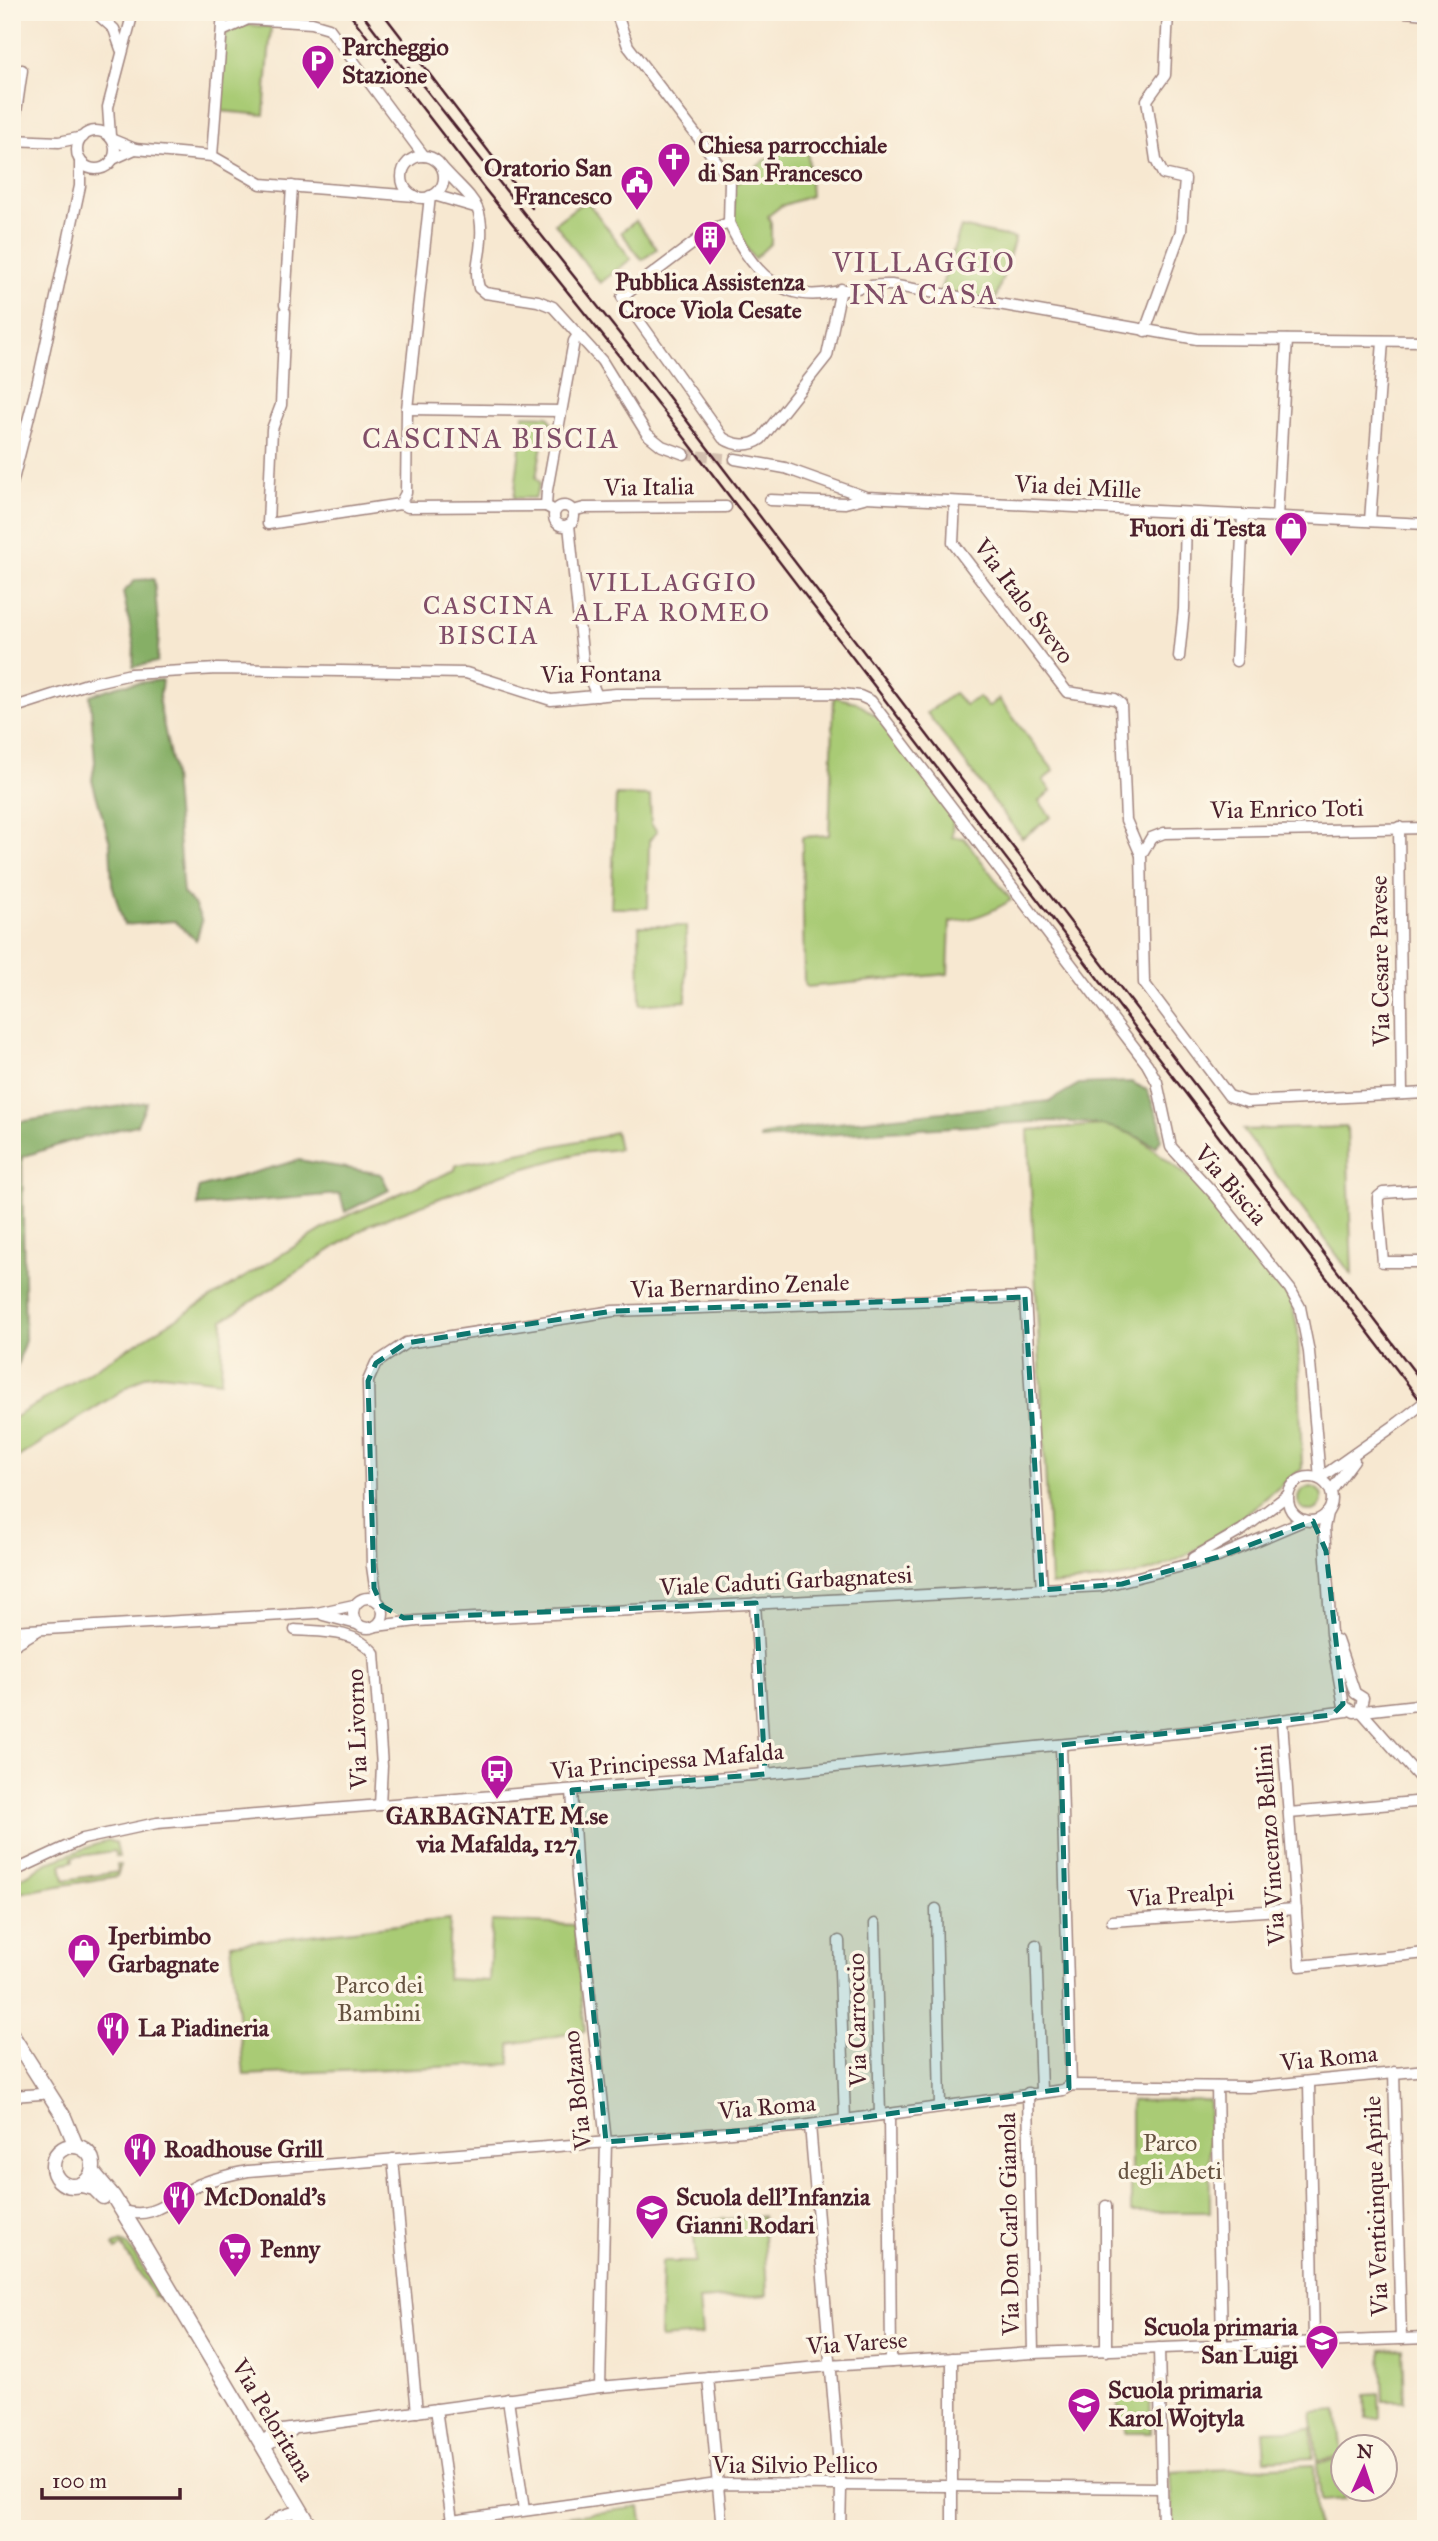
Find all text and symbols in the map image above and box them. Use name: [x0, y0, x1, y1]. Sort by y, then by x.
place label: Parcheggio Stazione: [342, 32, 449, 90]
parking icon: Parcheggio Stazione: [299, 42, 337, 91]
place label: Chiesa parrocchiale di San Francesco: [698, 130, 887, 188]
church icon: Chiesa parrocchiale di San Francesco: [655, 140, 693, 189]
place label: Oratorio San Francesco: [484, 153, 612, 211]
public building icon: Oratorio San Francesco: [618, 163, 656, 212]
building icon: Pubblica Assistenza Croce Viola Cesate: [691, 218, 729, 267]
district label: VILLAGGIO INA CASA: [831, 245, 1016, 312]
place label: Pubblica Assistenza Croce Viola Cesate: [615, 267, 806, 325]
district label: CASCINA BISCIA: [362, 421, 620, 456]
street label: Via dei Mille: [1013, 469, 1142, 505]
street label: Via Italia: [603, 471, 695, 503]
shop icon: Fuori di Testa: [1272, 509, 1310, 558]
place label: Fuori di Testa: [1129, 513, 1267, 543]
street label: Via Italo Svevo: [967, 532, 1081, 670]
district label: VILLAGGIO ALFA ROMEO: [572, 566, 771, 628]
district label: CASCINA BISCIA: [423, 589, 555, 651]
street label: Via Fontana: [539, 658, 662, 690]
street label: Via Enrico Toti: [1209, 793, 1364, 825]
street label: Via Cesare Pavese: [1364, 875, 1397, 1048]
street label: Via Biscia: [1187, 1138, 1275, 1232]
street label: Via Bernardino Zenale: [629, 1267, 850, 1305]
street label: Viale Caduti Garbagnatesi: [658, 1559, 914, 1603]
street label: Via Livorno: [340, 1668, 374, 1791]
street label: Via Principessa Mafalda: [548, 1736, 786, 1786]
street label: Via Vincenzo Bellini: [1248, 1743, 1292, 1948]
bus stop icon: GARBAGNATE M.se via Mafalda, 127: [478, 1752, 516, 1801]
place label: GARBAGNATE M.se via Mafalda, 127: [386, 1801, 608, 1859]
street label: Via Prealpi: [1126, 1876, 1235, 1914]
place label: Iperbimbo Garbagnate: [108, 1921, 219, 1979]
shop icon: Iperbimbo Garbagnate: [65, 1931, 103, 1980]
street label: Via Carroccio: [841, 1953, 873, 2088]
park label: Parco dei Bambini: [335, 1970, 424, 2028]
restaurant icon: La Piadineria: [94, 2009, 132, 2058]
place label: La Piadineria: [138, 2013, 270, 2043]
street label: Via Bolzano: [556, 2029, 598, 2152]
street label: Via Roma: [1278, 2038, 1380, 2078]
street label: Via Roma: [716, 2088, 818, 2126]
street label: Via Venticinque Aprile: [1357, 2095, 1395, 2318]
street label: Via Don Carlo Gianola: [992, 2111, 1026, 2337]
park label: Parco degli Abeti: [1118, 2128, 1223, 2186]
restaurant icon: Roadhouse Grill: [121, 2130, 159, 2179]
place label: Roadhouse Grill: [164, 2134, 324, 2164]
restaurant icon: McDonald's: [160, 2178, 198, 2227]
place label: McDonald's: [204, 2182, 326, 2212]
place label: Scuola dell'Infanzia Gianni Rodari: [676, 2182, 871, 2240]
school or university icon: Scuola dell'Infanzia Gianni Rodari: [633, 2192, 671, 2241]
supermarket icon: Penny: [216, 2230, 254, 2279]
place label: Penny: [260, 2234, 322, 2264]
place label: Scuola primaria San Luigi: [1144, 2312, 1299, 2370]
school or university icon: Scuola primaria San Luigi: [1303, 2322, 1341, 2371]
street label: Via Varese: [805, 2325, 908, 2362]
street label: Via Peloritana: [224, 2352, 322, 2487]
place label: Scuola primaria Karol Wojtyla: [1108, 2375, 1263, 2433]
school or university icon: Scuola primaria Karol Wojtyla: [1065, 2385, 1103, 2434]
north arrow: [1330, 2432, 1400, 2502]
text: N: [1356, 2440, 1374, 2463]
street label: Via Silvio Pellico: [711, 2450, 878, 2480]
scale bar: [42, 2457, 180, 2501]
text: 100 m: [52, 2468, 107, 2494]

